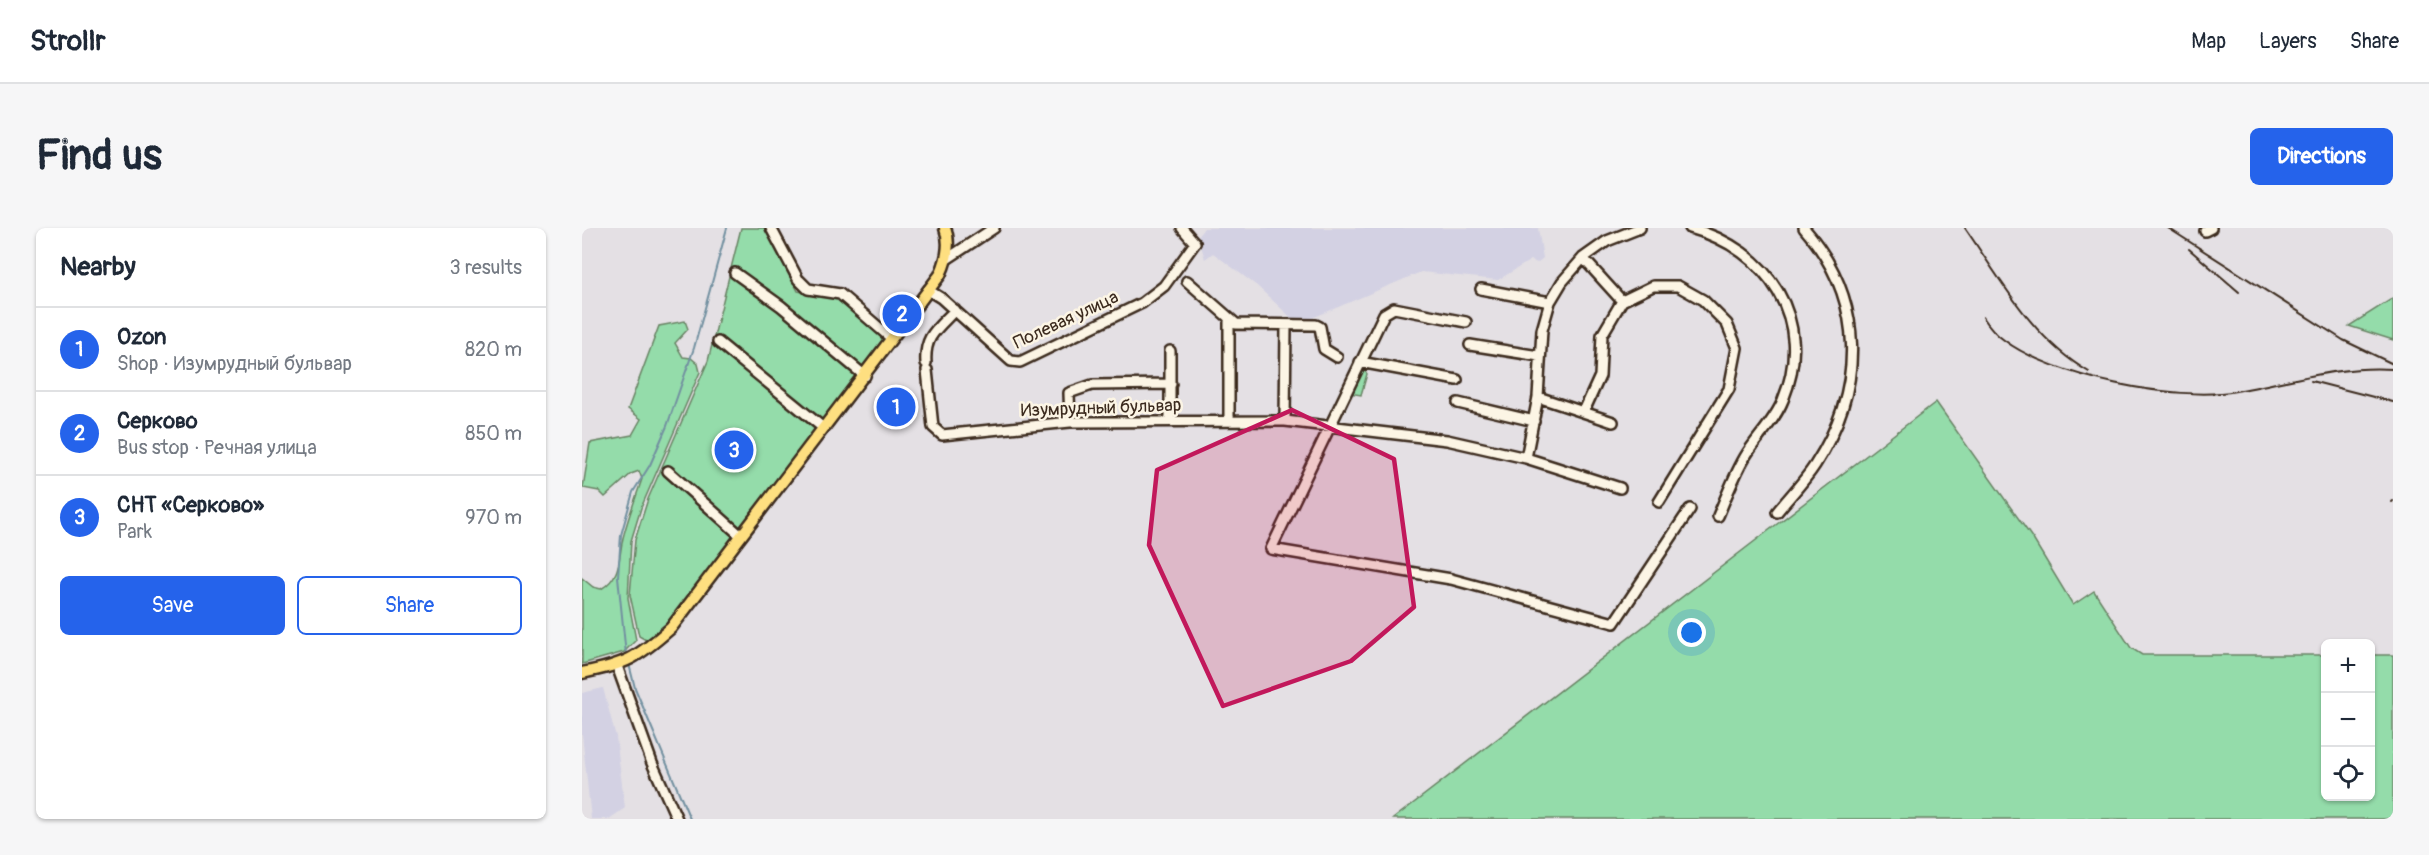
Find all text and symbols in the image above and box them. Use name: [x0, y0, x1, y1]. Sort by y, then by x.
text: Strollr: [30, 24, 105, 59]
text: Map: [2191, 28, 2226, 55]
text: Layers: [2259, 28, 2317, 55]
text: Share: [2350, 28, 2399, 55]
button: Directions: [2250, 128, 2393, 185]
text: Find us: [36, 130, 162, 182]
text: Nearby: [60, 251, 136, 283]
text: 3 results: [450, 255, 522, 280]
street label: Полевая улица: [1010, 286, 1122, 354]
pin: 2: [882, 292, 922, 337]
text: Ozon: [117, 323, 166, 351]
text: 1: [76, 337, 83, 362]
text: 820 m: [465, 337, 522, 362]
text: Shop · Изумрудный бульвар: [117, 351, 352, 376]
pin: 1: [876, 384, 916, 429]
street label: Изумрудный бульвар: [1020, 394, 1182, 422]
text: Серково: [117, 407, 198, 435]
text: 2: [74, 421, 85, 446]
text: 850 m: [465, 421, 522, 446]
pin: 3: [714, 428, 754, 472]
text: Bus stop · Речная улица: [117, 435, 317, 460]
text: СНТ «Серково»: [117, 491, 264, 519]
text: 3: [74, 505, 85, 530]
text: 970 m: [465, 505, 522, 530]
text: Park: [117, 519, 152, 544]
button: Save: [60, 576, 285, 635]
button: Share: [297, 576, 522, 635]
your location: [1677, 618, 1706, 647]
map controls: [2321, 639, 2375, 801]
button: +: [2321, 639, 2375, 693]
button: −: [2321, 693, 2375, 747]
button: locate: [2321, 747, 2375, 801]

